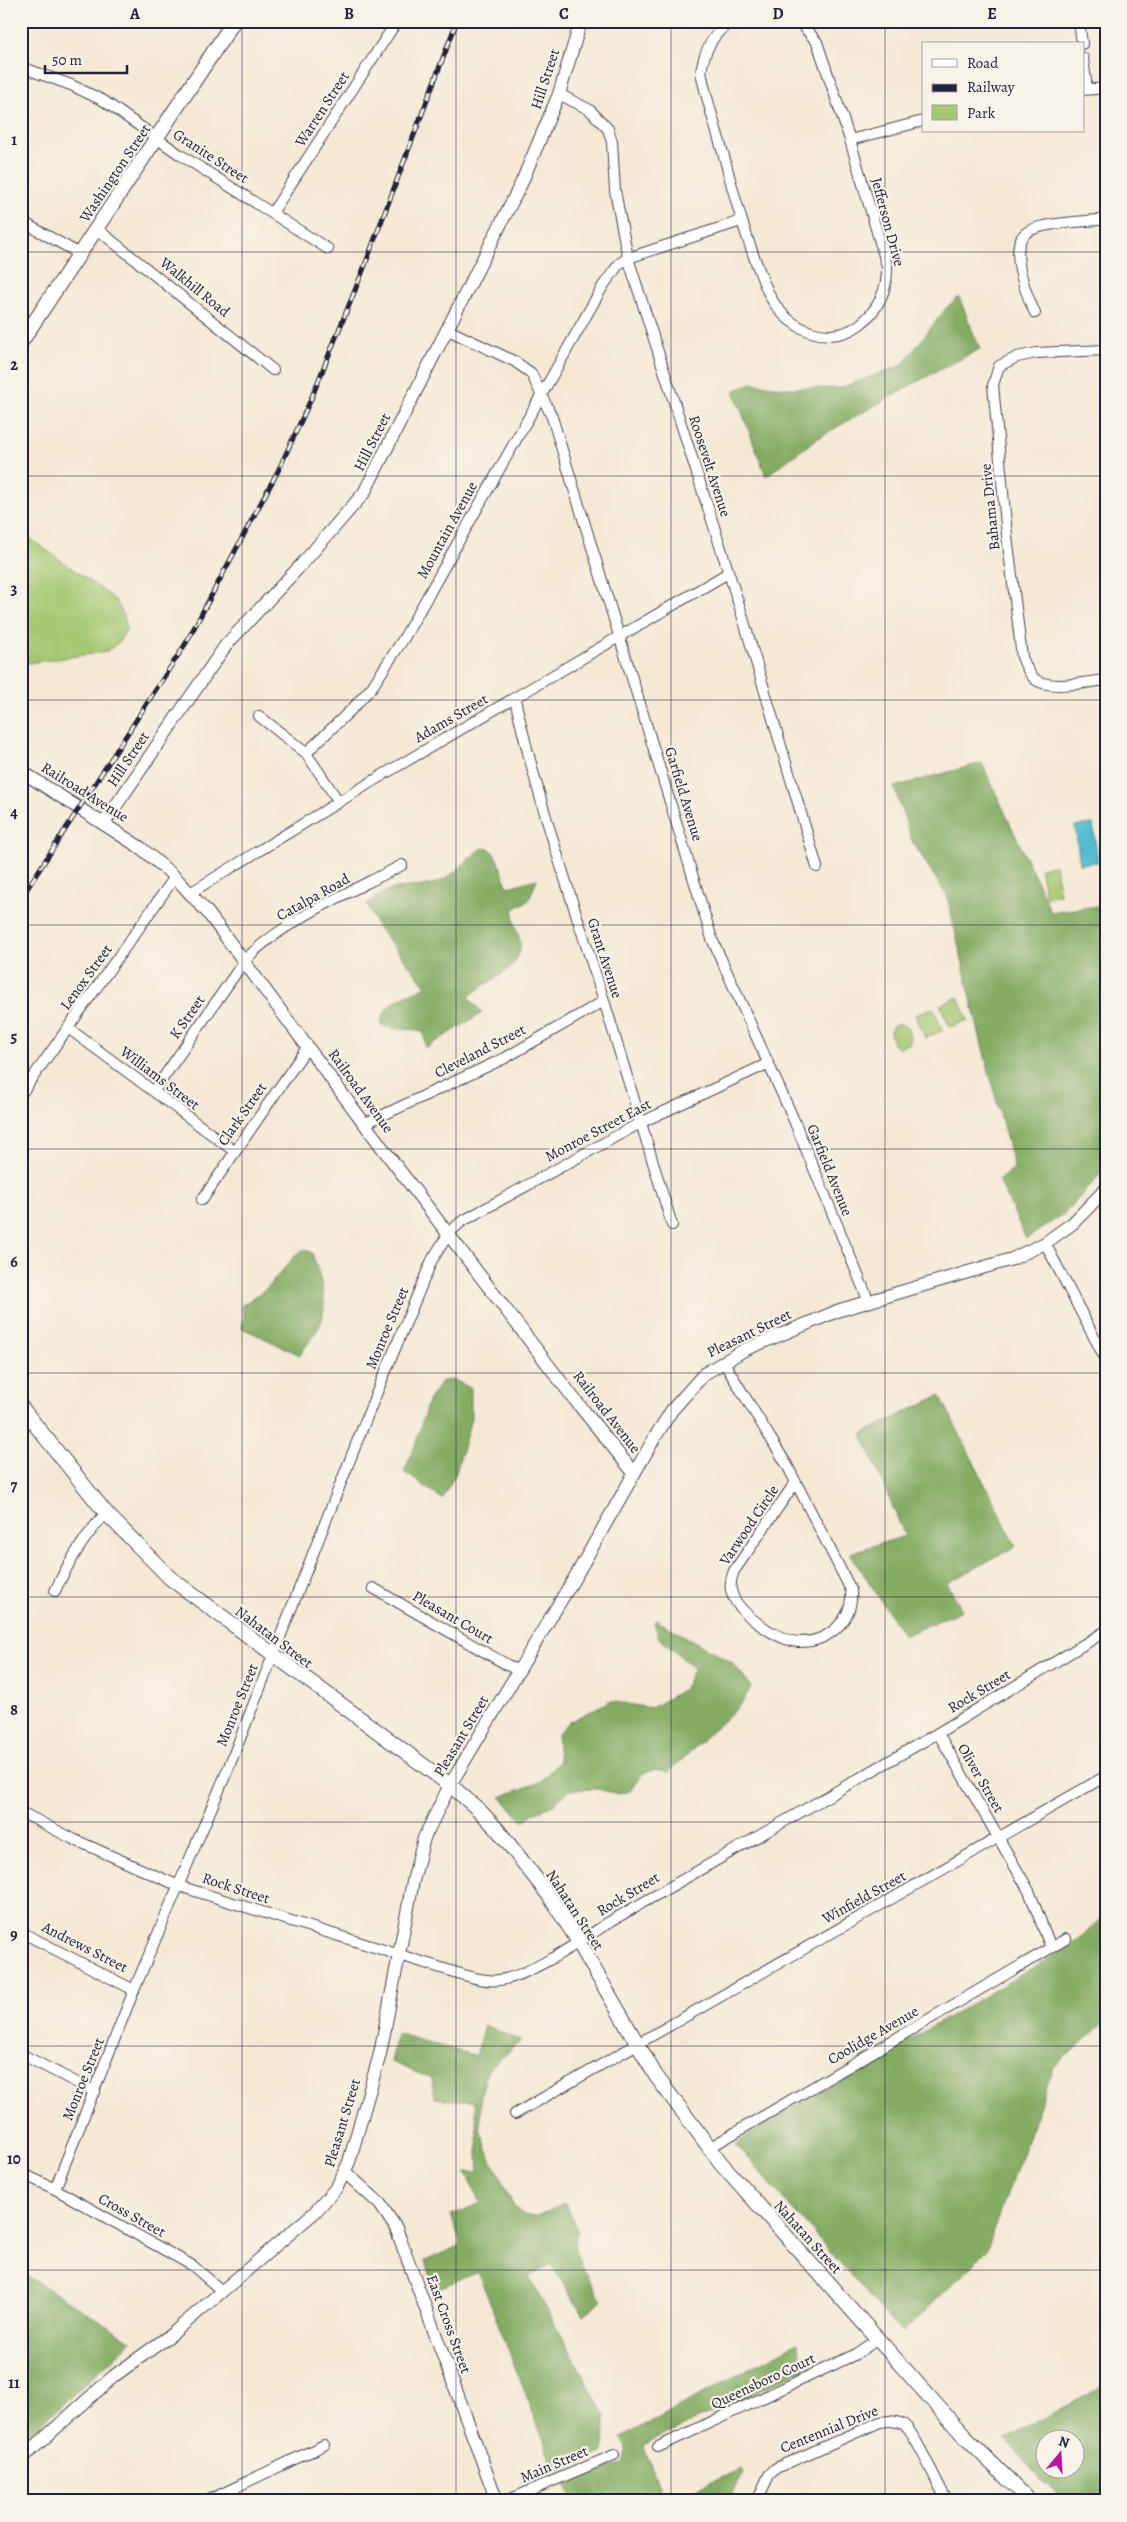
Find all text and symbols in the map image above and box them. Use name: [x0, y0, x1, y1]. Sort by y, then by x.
text: A: [129, 3, 141, 25]
text: B: [344, 3, 354, 25]
text: C: [559, 3, 569, 25]
text: D: [772, 3, 784, 25]
text: E: [987, 3, 997, 25]
scale bar: [45, 42, 128, 74]
legend: [922, 42, 1084, 132]
street label: Hill Street: [526, 46, 564, 112]
text: 50 m: [52, 50, 82, 70]
text: Road: [967, 53, 999, 73]
street label: Warren Street: [290, 67, 354, 151]
text: Railway: [967, 77, 1015, 97]
text: Park: [967, 103, 996, 123]
street label: Washington Street: [74, 120, 155, 227]
street label: Granite Street: [169, 124, 253, 188]
text: 1: [11, 129, 17, 151]
street label: Jefferson Drive: [867, 175, 910, 269]
street label: Walkhill Road: [155, 252, 235, 322]
text: 2: [10, 354, 18, 376]
street label: Hill Street: [349, 410, 395, 474]
street label: Roosevelt Avenue: [684, 413, 736, 520]
street label: Bahama Drive: [975, 462, 1004, 551]
street label: Mountain Avenue: [412, 478, 482, 582]
text: 3: [11, 578, 18, 600]
street label: Adams Street: [410, 689, 492, 748]
street label: Hill Street: [102, 727, 154, 791]
street label: Garfield Avenue: [660, 744, 708, 844]
street label: Railroad Avenue: [38, 757, 133, 827]
text: 4: [10, 802, 18, 824]
street label: Catalpa Road: [273, 868, 354, 925]
street label: Grant Avenue: [583, 915, 627, 1001]
street label: Lenox Street: [55, 940, 117, 1014]
street label: K Street: [165, 991, 209, 1043]
street label: Cleveland Street: [431, 1019, 529, 1083]
text: 5: [11, 1026, 18, 1048]
street label: Williams Street: [115, 1041, 204, 1114]
street label: Railroad Avenue: [324, 1045, 398, 1137]
street label: Clark Street: [213, 1078, 271, 1150]
street label: Monroe Street East: [542, 1094, 654, 1166]
street label: Garfield Avenue: [802, 1121, 858, 1219]
text: 6: [10, 1251, 18, 1273]
street label: Monroe Street: [361, 1284, 413, 1372]
street label: Pleasant Street: [703, 1304, 795, 1362]
street label: Railroad Avenue: [568, 1367, 646, 1458]
text: 7: [11, 1475, 18, 1497]
street label: Varwood Circle: [714, 1481, 783, 1570]
street label: Pleasant Court: [409, 1586, 497, 1648]
street label: Nahatan Street: [231, 1601, 317, 1673]
street label: Monroe Street: [211, 1661, 263, 1749]
street label: Rock Street: [944, 1664, 1014, 1718]
street label: Pleasant Street: [429, 1692, 493, 1780]
text: 8: [10, 1699, 18, 1721]
street label: Oliver Street: [953, 1740, 1009, 1816]
street label: Nahatan Street: [541, 1866, 609, 1954]
street label: Winfield Street: [818, 1866, 910, 1929]
street label: Rock Street: [593, 1867, 663, 1921]
street label: Rock Street: [200, 1868, 272, 1908]
street label: Andrews Street: [38, 1916, 131, 1977]
text: 9: [10, 1924, 18, 1946]
street label: Coolidge Avenue: [824, 2001, 922, 2069]
street label: Monroe Street: [57, 2035, 109, 2123]
street label: Pleasant Street: [319, 2076, 365, 2170]
text: 10: [7, 2148, 21, 2170]
street label: Cross Street: [95, 2188, 169, 2242]
street label: Nahatan Street: [770, 2196, 846, 2278]
street label: East Cross Street: [422, 2272, 476, 2376]
street label: Queensboro Court: [708, 2348, 818, 2414]
text: 11: [8, 2372, 20, 2394]
street label: Centennial Drive: [777, 2400, 881, 2458]
north arrow: [1034, 2430, 1084, 2480]
text: N: [1056, 2432, 1072, 2453]
street label: Main Street: [517, 2441, 591, 2487]

